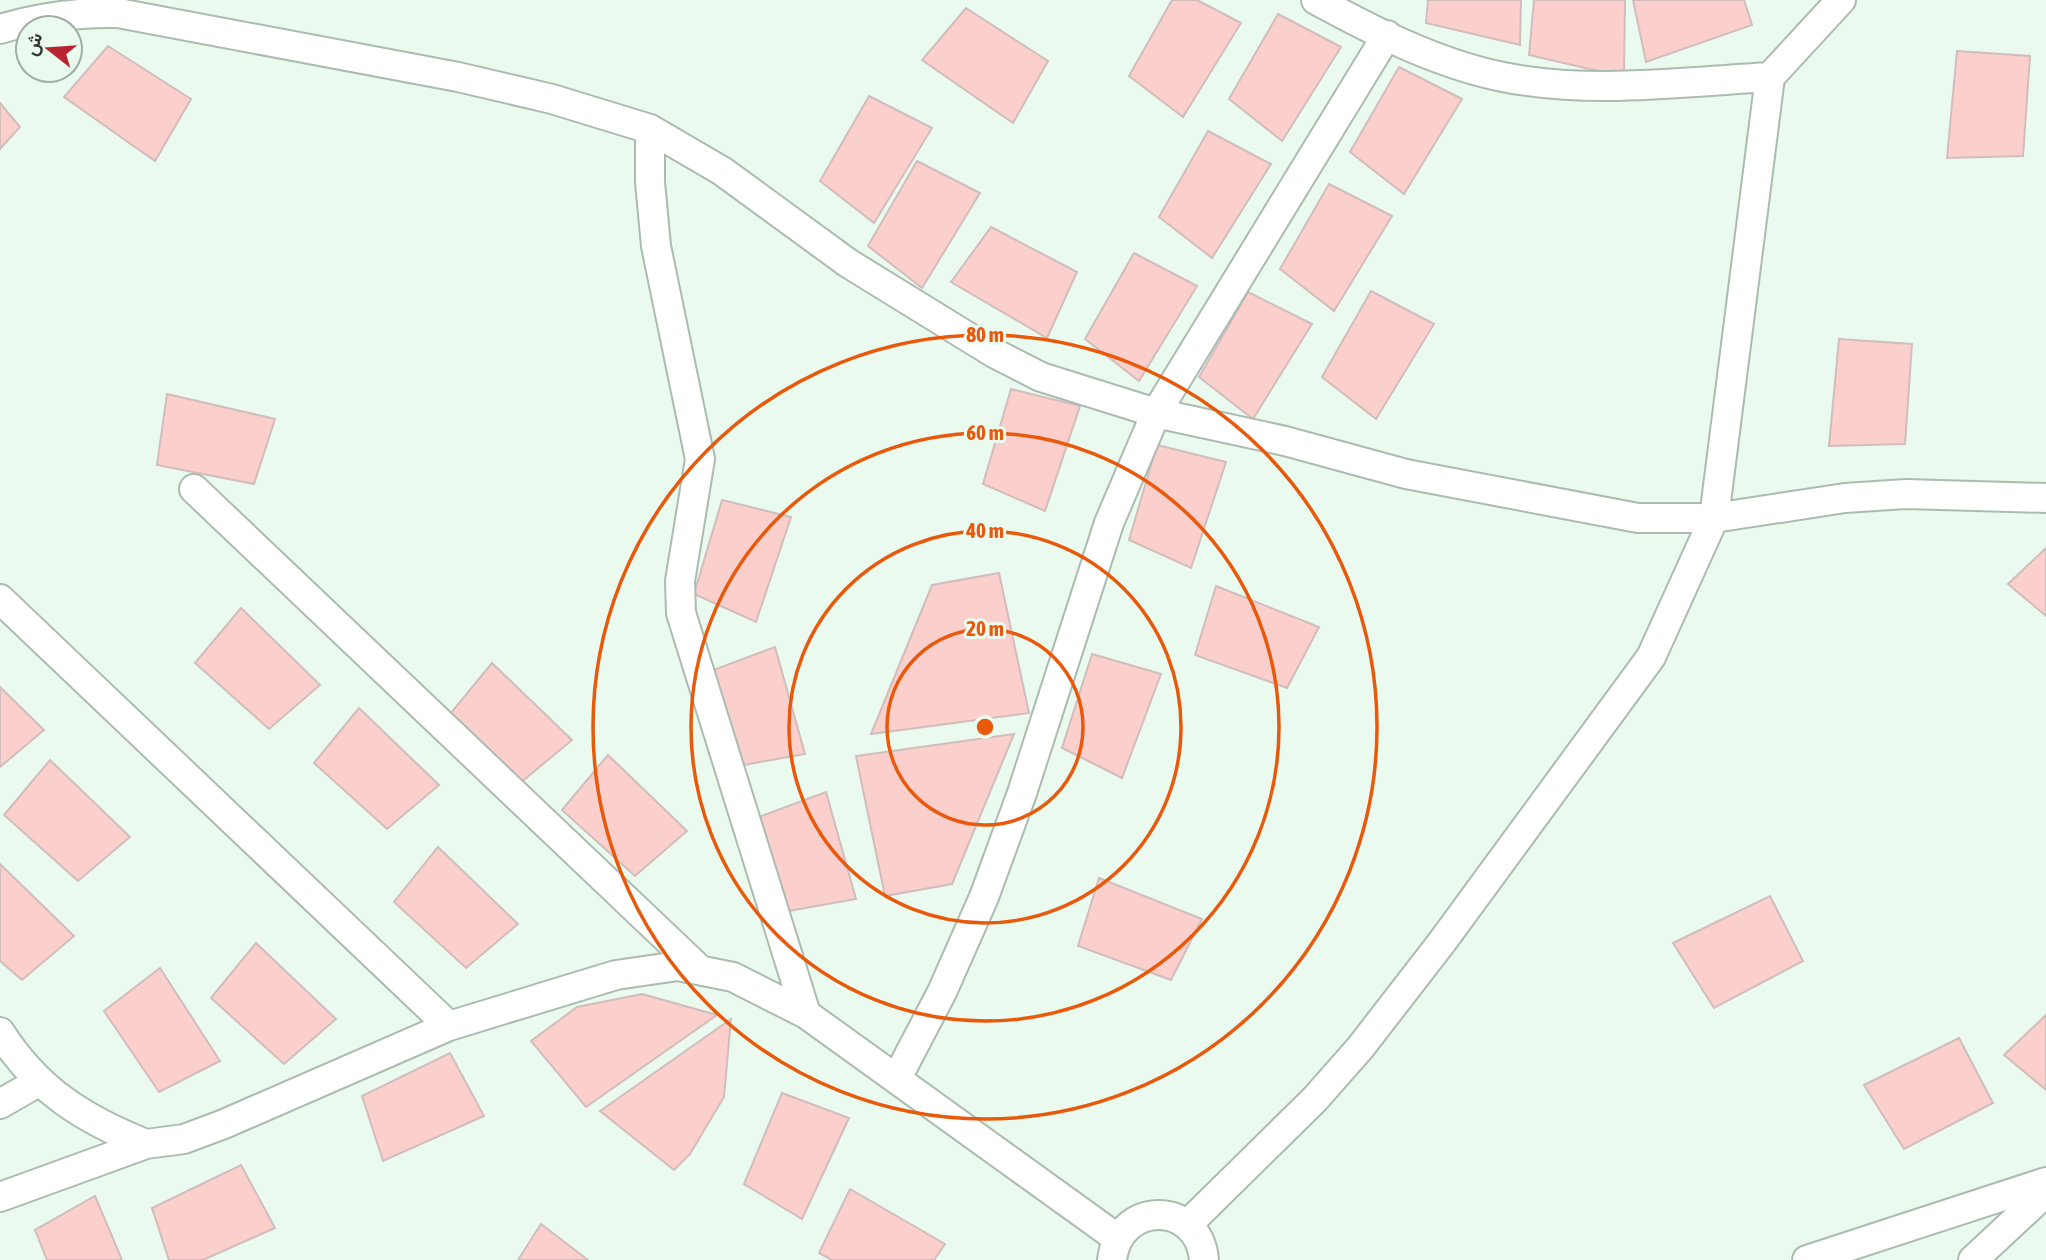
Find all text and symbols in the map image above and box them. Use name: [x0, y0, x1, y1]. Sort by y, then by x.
north arrow: [14, 14, 84, 84]
text: ش: [19, 30, 48, 58]
text: 80 m: [966, 322, 1004, 346]
text: 60 m: [966, 420, 1004, 444]
text: 40 m: [965, 518, 1004, 542]
text: 20 m: [966, 616, 1004, 640]
centre of rings: [973, 715, 997, 739]

